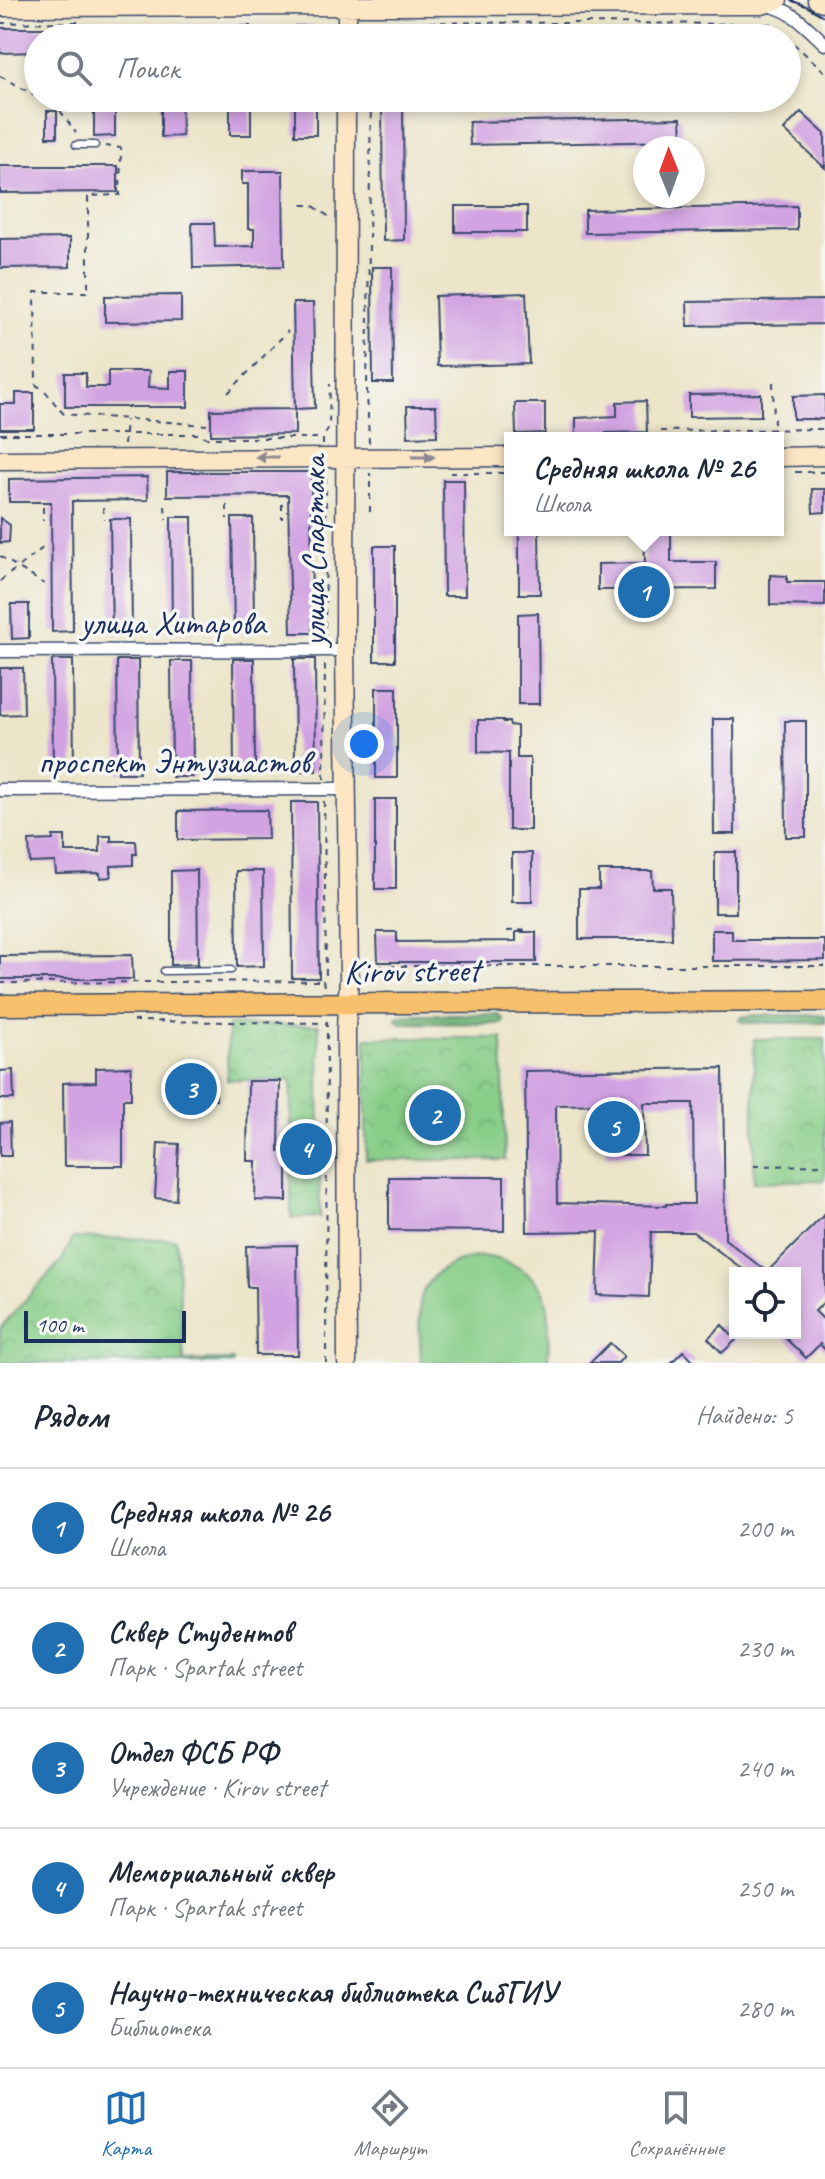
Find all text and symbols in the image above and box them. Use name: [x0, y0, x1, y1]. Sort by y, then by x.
search box: [24, 24, 801, 112]
icon: search: [52, 46, 96, 90]
text: Поиск: [116, 49, 179, 87]
north arrow: [633, 136, 705, 208]
popup: [504, 432, 784, 536]
text: Средняя школа № 26: [533, 449, 755, 487]
one-way arrow: [254, 451, 279, 463]
one-way arrow: [411, 451, 436, 463]
street label: улица Спартака: [292, 452, 335, 649]
text: Школа: [533, 487, 591, 520]
pin: 1: [618, 562, 670, 622]
street label: улица Хитарова: [78, 601, 268, 644]
your location: [344, 724, 384, 764]
street label: проспект Энтузиастов: [38, 740, 316, 783]
street label: Kirov street: [344, 948, 485, 993]
pin: 3: [165, 1059, 217, 1119]
pin: 2: [409, 1085, 461, 1145]
pin: 5: [588, 1097, 640, 1157]
pin: 4: [280, 1119, 332, 1179]
map controls: [729, 1267, 801, 1339]
button: locate: [729, 1267, 801, 1339]
scale bar: [24, 1307, 186, 1343]
text: 100 m: [36, 1311, 83, 1339]
text: Рядом: [32, 1394, 108, 1437]
text: Найдено: 5: [696, 1399, 793, 1432]
text: Средняя школа № 26: [108, 1493, 330, 1531]
text: 1: [52, 1512, 64, 1545]
text: 200 m: [737, 1512, 793, 1545]
text: Школа: [108, 1531, 165, 1564]
text: Сквер Студентов: [108, 1613, 292, 1651]
text: 2: [52, 1632, 64, 1665]
text: 230 m: [737, 1632, 793, 1665]
text: Парк · Spartak street: [108, 1651, 302, 1684]
text: Отдел ФСБ РФ: [108, 1733, 279, 1771]
text: 3: [52, 1752, 64, 1785]
text: 240 m: [737, 1752, 793, 1785]
text: Учреждение · Kirov street: [108, 1771, 326, 1804]
text: Мемориальный сквер: [108, 1853, 334, 1891]
text: 4: [52, 1872, 64, 1905]
text: 250 m: [737, 1872, 793, 1905]
text: Парк · Spartak street: [108, 1891, 302, 1924]
text: Научно-техническая библиотека СибГИУ: [108, 1973, 558, 2011]
text: 5: [52, 1992, 64, 2025]
text: 280 m: [737, 1992, 793, 2025]
text: Библиотека: [108, 2011, 210, 2044]
tab: Карта: [101, 2086, 151, 2162]
tab: Маршрут: [354, 2086, 426, 2162]
tab: Сохранённые: [628, 2086, 724, 2162]

